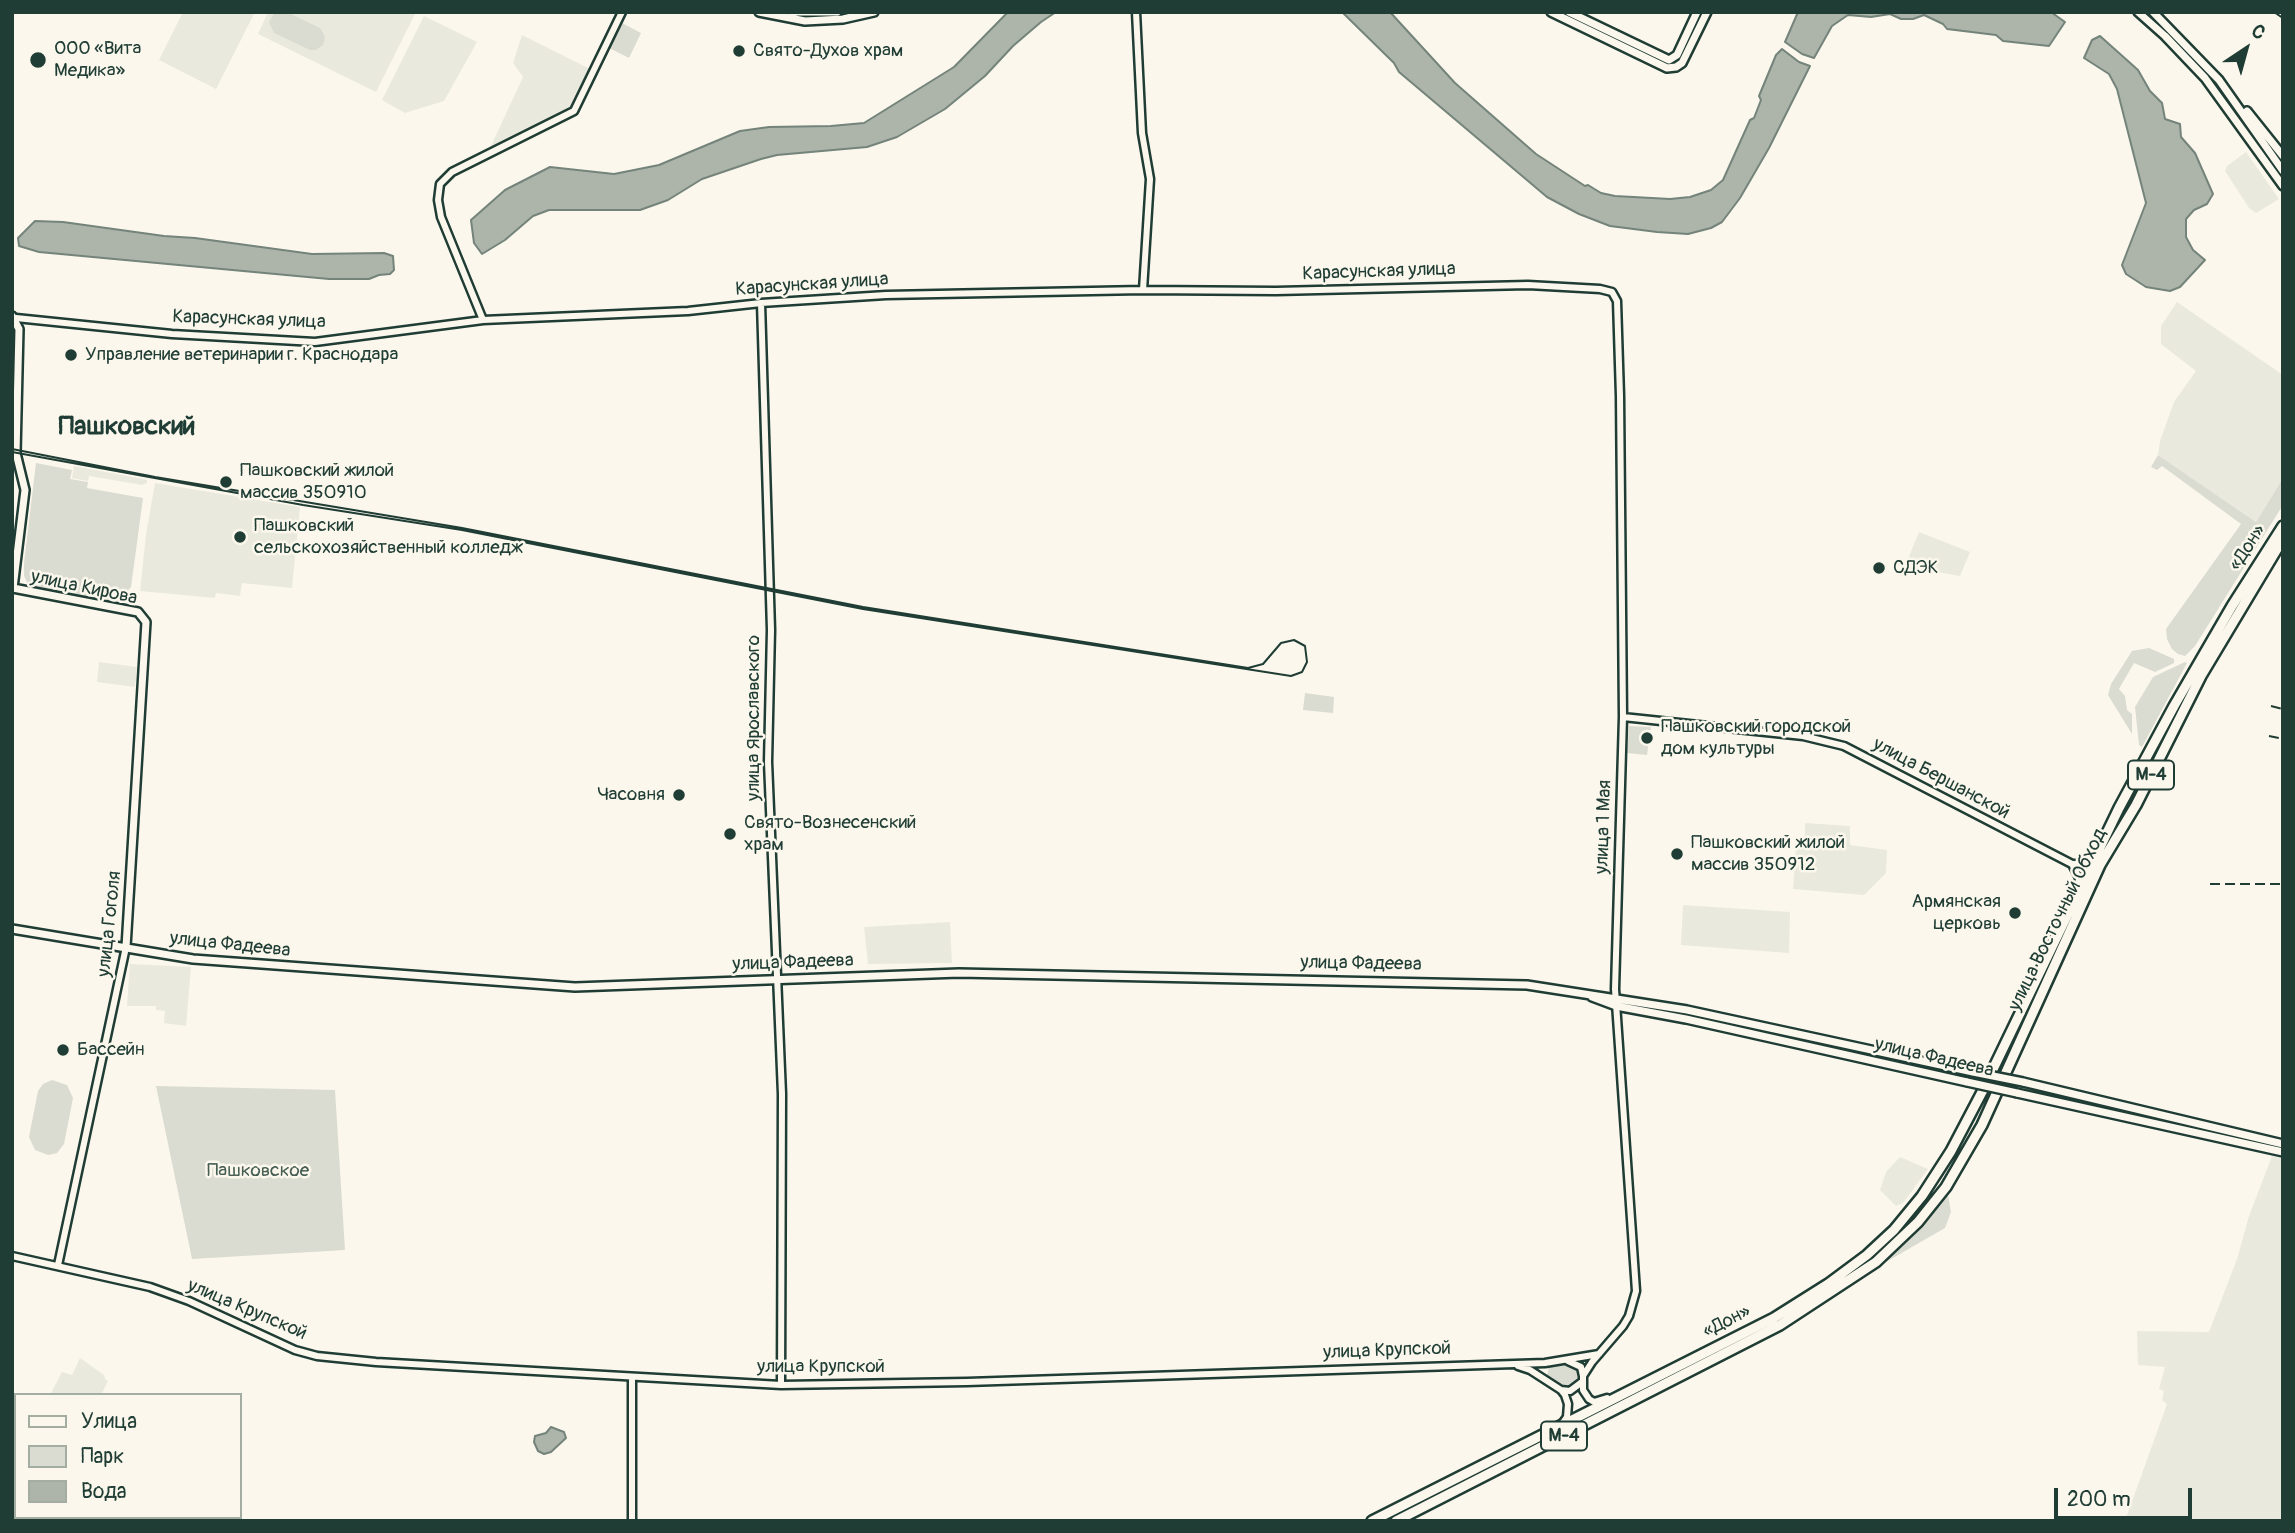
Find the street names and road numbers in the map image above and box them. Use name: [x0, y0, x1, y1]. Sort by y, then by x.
street label: Карасунская улица: [1302, 258, 1456, 286]
street label: Карасунская улица: [735, 268, 889, 302]
street label: Карасунская улица: [172, 306, 326, 334]
street label: «Дон»: [2225, 521, 2271, 575]
street label: улица Кирова: [29, 566, 139, 610]
street label: улица Ярославского: [743, 635, 765, 801]
street label: улица Бершанской: [1869, 733, 2013, 825]
road number: М-4: [2128, 760, 2174, 790]
street label: улица 1 Мая: [1591, 779, 1617, 875]
street label: улица Восточный Обход: [2004, 825, 2112, 1015]
street label: улица Гоголя: [93, 870, 127, 978]
street label: улица Фадеева: [168, 927, 292, 963]
street label: улица Фадеева: [732, 949, 854, 977]
street label: улица Фадеева: [1300, 952, 1422, 976]
street label: улица Фадеева: [1872, 1033, 1996, 1083]
street label: улица Крупской: [184, 1275, 310, 1345]
street label: «Дон»: [1699, 1300, 1755, 1344]
street label: улица Крупской: [1323, 1337, 1451, 1365]
street label: улица Крупской: [757, 1356, 885, 1378]
road number: М-4: [1541, 1422, 1587, 1450]

